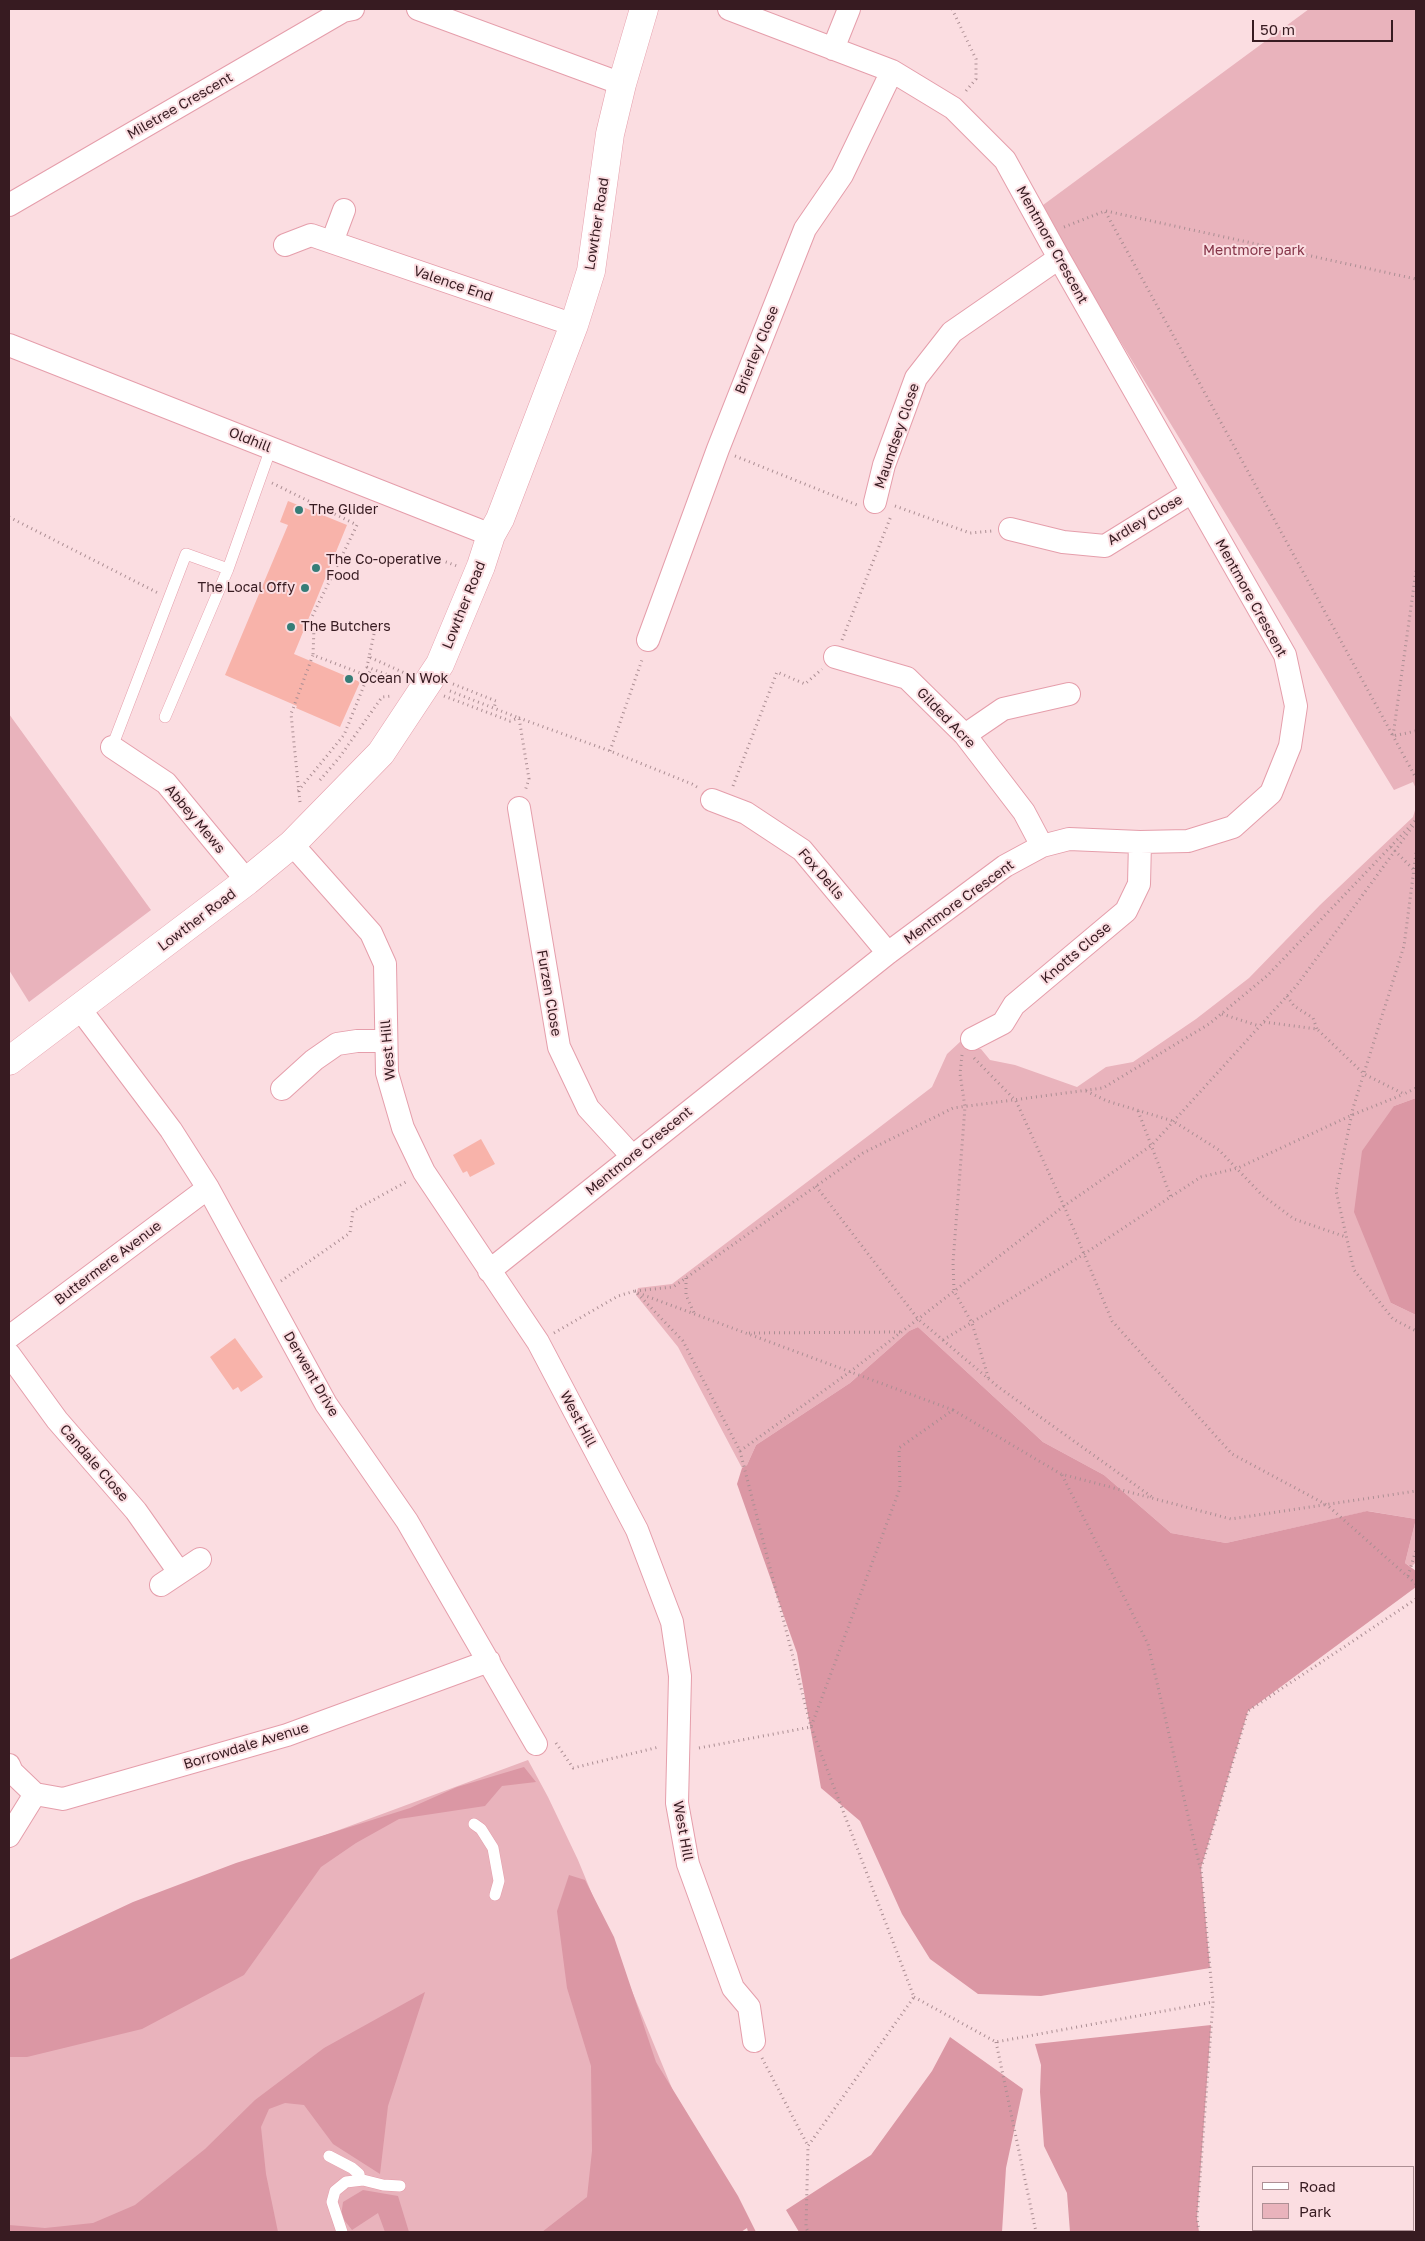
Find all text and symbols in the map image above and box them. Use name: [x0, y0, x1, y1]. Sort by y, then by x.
scale bar: [1255, 10, 1396, 42]
text: 50 m: [1260, 20, 1295, 38]
street label: Miletree Crescent: [124, 69, 236, 143]
street label: Lowther Road: [581, 177, 613, 271]
street label: Mentmore Crescent: [1013, 183, 1091, 307]
park label: Mentmore park: [1203, 243, 1305, 259]
street label: Valence End: [411, 263, 495, 305]
street label: Brierley Close: [732, 304, 782, 396]
street label: Maundsey Close: [871, 381, 923, 491]
street label: Oldhill: [226, 424, 274, 456]
street label: Ardley Close: [1104, 491, 1186, 549]
place label: The Glider: [309, 502, 378, 518]
marker: The Glider: [293, 504, 305, 516]
street label: Mentmore Crescent: [1212, 536, 1290, 660]
place label: The Co-operative Food: [326, 552, 441, 584]
street label: Lowther Road: [439, 559, 489, 651]
marker: The Co-operative Food: [310, 562, 322, 574]
place label: The Local Offy: [197, 580, 295, 596]
marker: The Local Offy: [299, 582, 311, 594]
place label: The Butchers: [301, 619, 391, 635]
marker: The Butchers: [285, 621, 297, 633]
place label: Ocean N Wok: [359, 671, 448, 687]
marker: Ocean N Wok: [343, 673, 355, 685]
street label: Gilded Acre: [913, 684, 979, 752]
street label: Abbey Mews: [161, 781, 229, 857]
street label: Fox Dells: [794, 845, 848, 903]
street label: Mentmore Crescent: [901, 856, 1017, 948]
street label: Lowther Road: [155, 885, 239, 955]
street label: Knotts Close: [1037, 919, 1115, 987]
street label: Furzen Close: [533, 948, 565, 1038]
street label: West Hill: [377, 1019, 399, 1081]
street label: Mentmore Crescent: [582, 1103, 696, 1199]
street label: Buttermere Avenue: [51, 1217, 165, 1309]
street label: Derwent Drive: [280, 1329, 342, 1419]
street label: West Hill: [556, 1388, 600, 1450]
street label: Candale Close: [56, 1421, 132, 1505]
street label: Borrowdale Avenue: [181, 1719, 311, 1773]
street label: West Hill: [669, 1800, 697, 1862]
legend: [1252, 2166, 1415, 2231]
text: Road: [1299, 2177, 1336, 2195]
text: Park: [1299, 2202, 1331, 2220]

